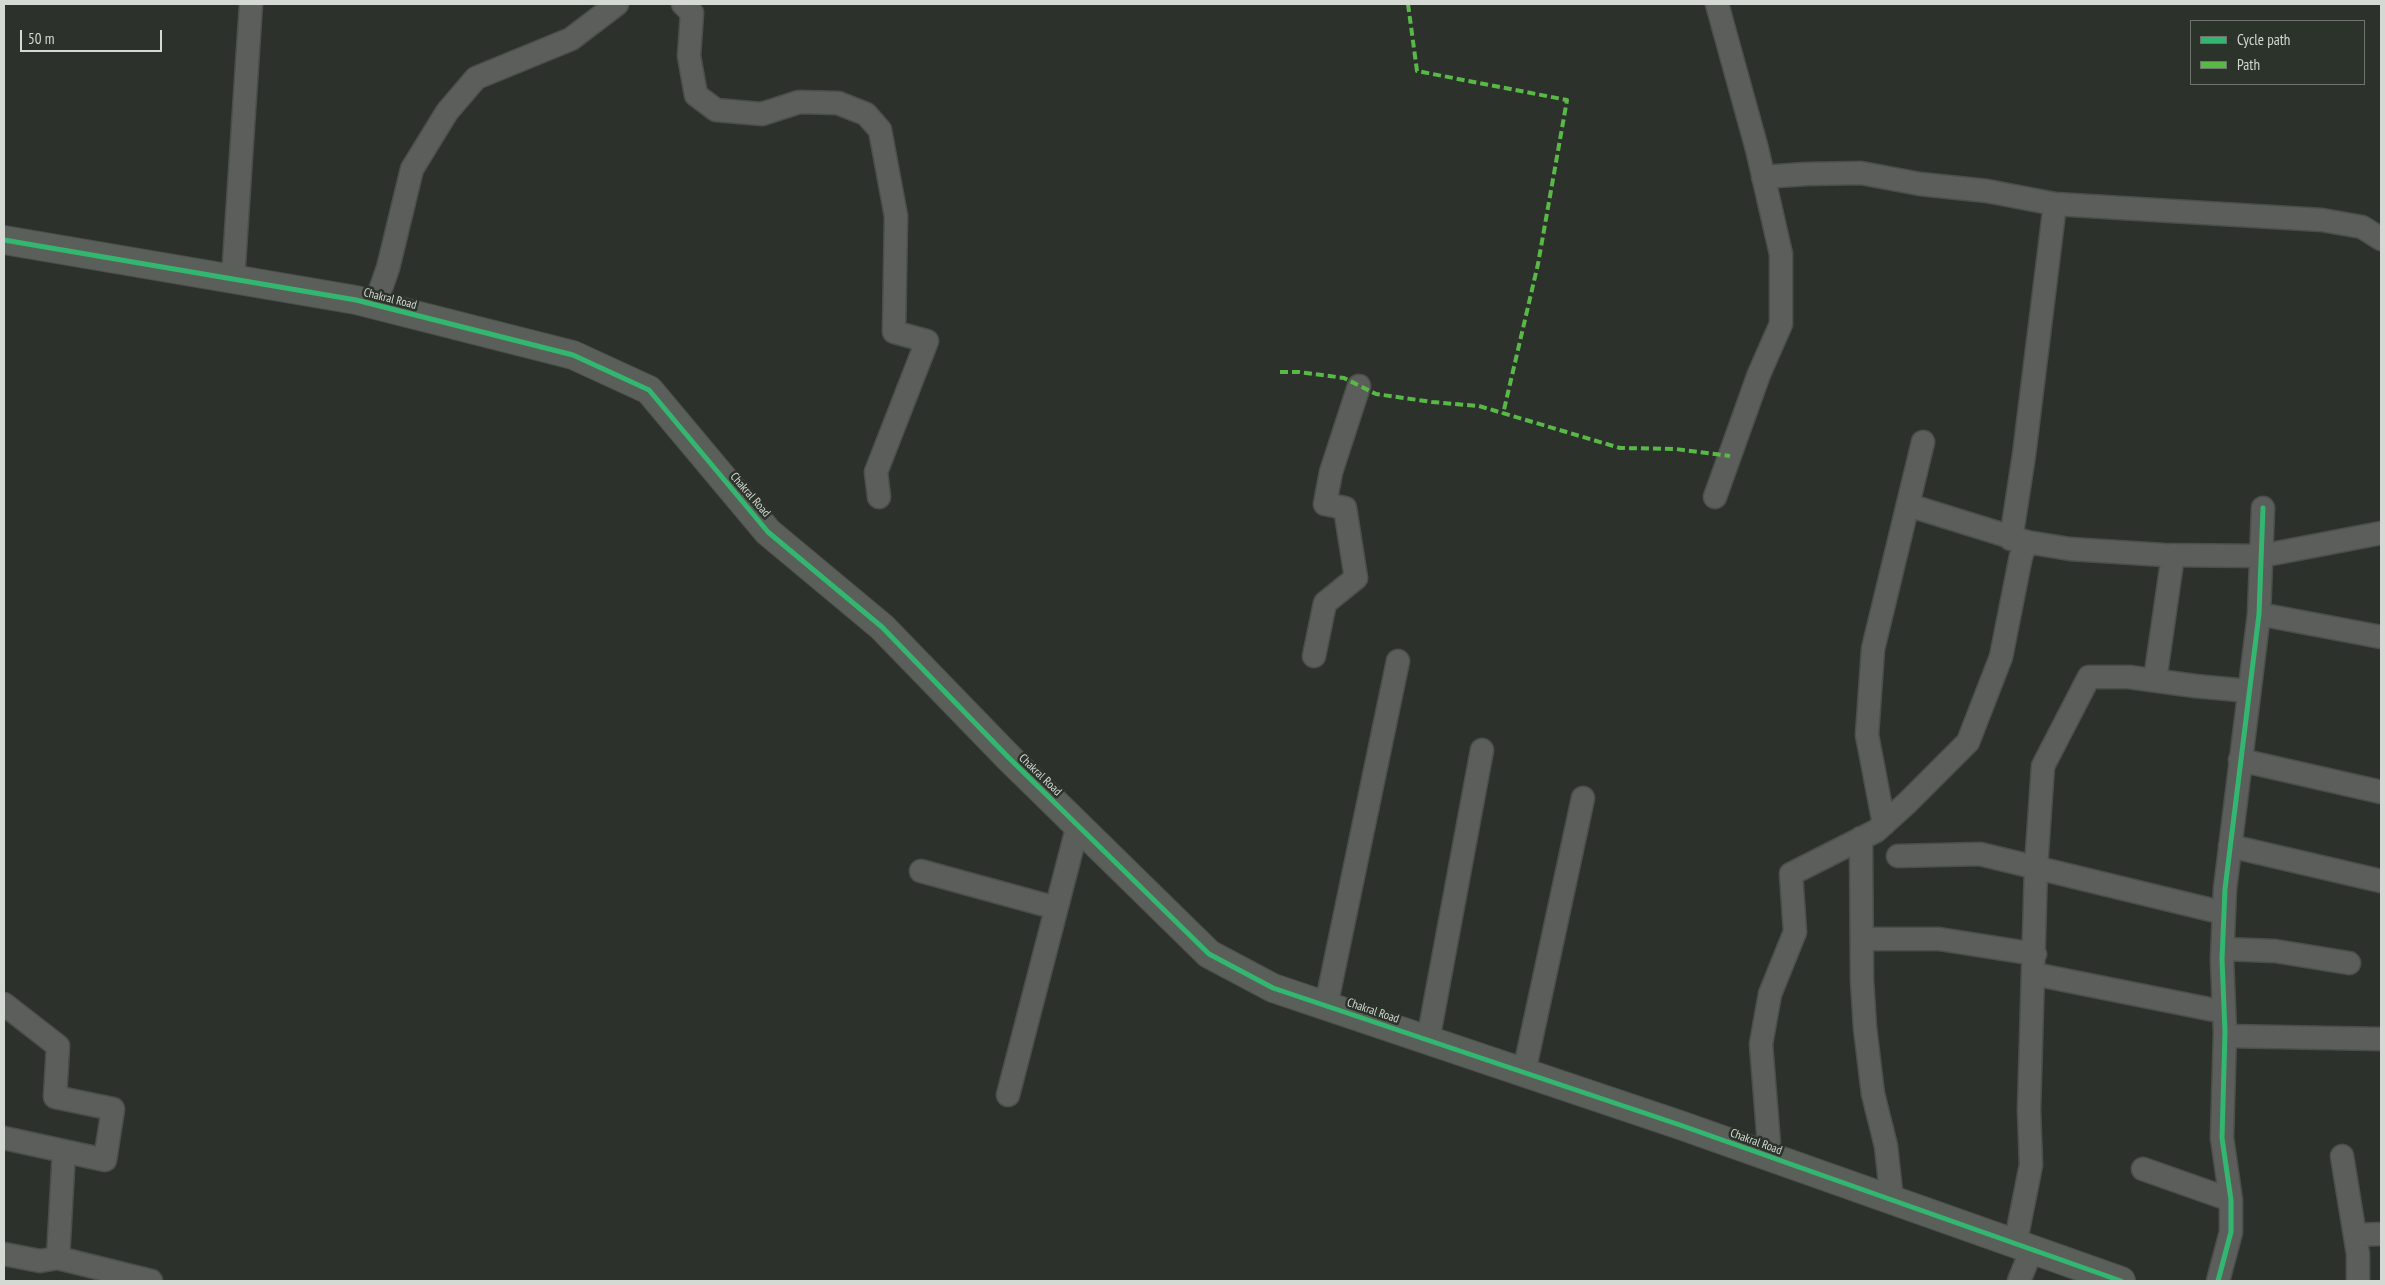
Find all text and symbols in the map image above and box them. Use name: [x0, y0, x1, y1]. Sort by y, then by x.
scale bar: [22, 20, 165, 52]
legend: [2190, 20, 2365, 85]
text: 50 m: [28, 29, 54, 48]
text: Cycle path: [2237, 30, 2290, 49]
text: Path: [2237, 55, 2260, 74]
street label: Chakral Road: [362, 285, 418, 313]
street label: Chakral Road: [727, 470, 773, 520]
street label: Chakral Road: [1016, 751, 1064, 799]
street label: Chakral Road: [1345, 995, 1401, 1027]
street label: Chakral Road: [1728, 1126, 1784, 1158]

